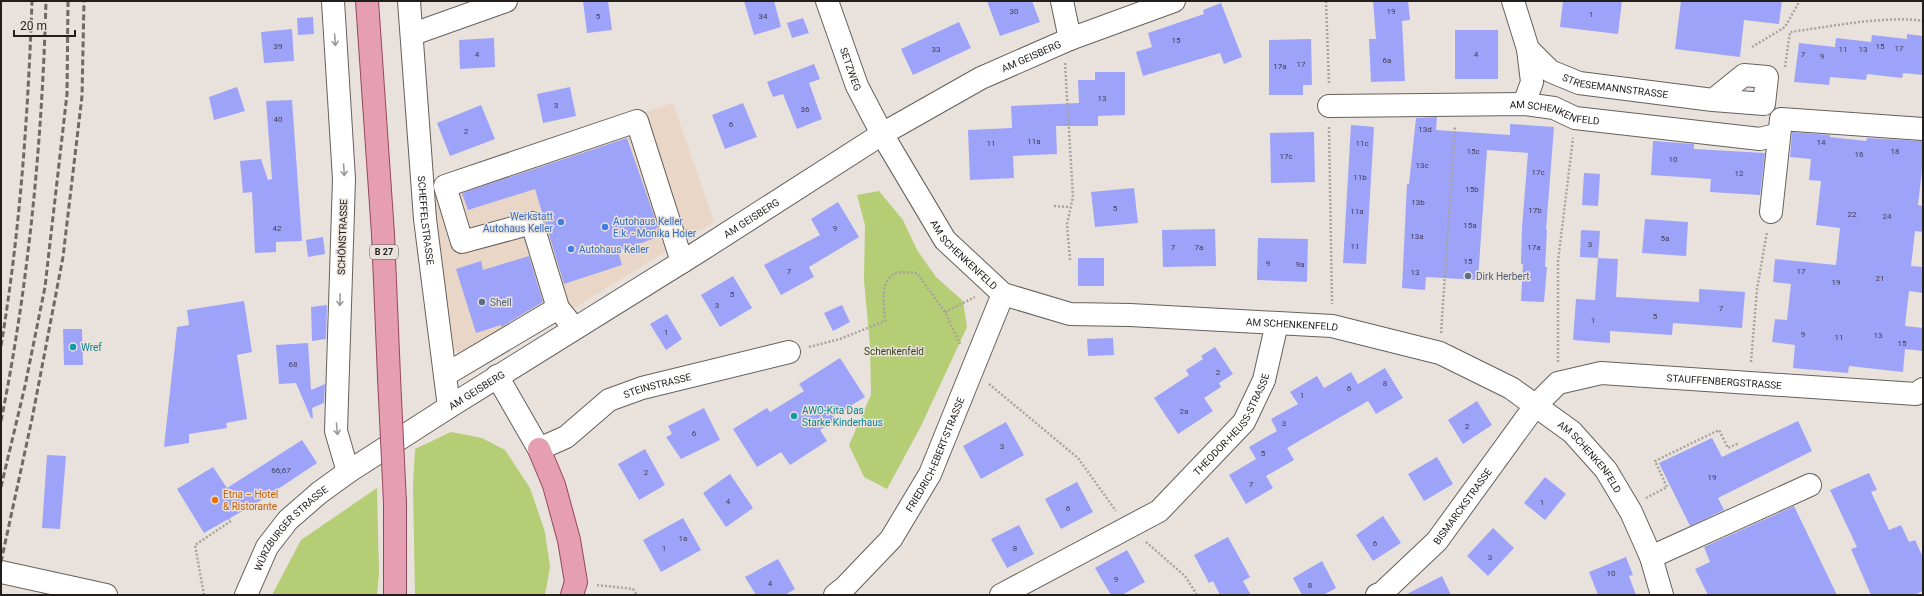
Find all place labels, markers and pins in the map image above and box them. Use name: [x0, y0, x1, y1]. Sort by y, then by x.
place label: Werkstatt Autohaus Keller: [483, 211, 554, 234]
place label: Autohaus Keller E.k. - Monika Hoier: [613, 216, 697, 239]
marker: Werkstatt Autohaus Keller: [556, 217, 566, 227]
marker: Autohaus Keller E.k. - Monika Hoier: [600, 222, 610, 232]
marker: Autohaus Keller: [566, 244, 576, 254]
place label: Autohaus Keller: [579, 244, 650, 255]
marker: Dirk Herbert: [1463, 271, 1473, 281]
place label: Dirk Herbert: [1476, 271, 1530, 282]
marker: Shell: [477, 297, 487, 307]
place label: Shell: [490, 297, 512, 308]
marker: Wref: [68, 342, 78, 352]
place label: Wref: [81, 342, 102, 353]
place label: AWO-Kita Das Starke Kinderhaus: [802, 405, 883, 428]
marker: AWO-Kita Das Starke Kinderhaus: [789, 411, 799, 421]
place label: Etna – Hotel & Ristorante: [223, 489, 278, 512]
marker: Etna – Hotel & Ristorante: [210, 495, 220, 505]

